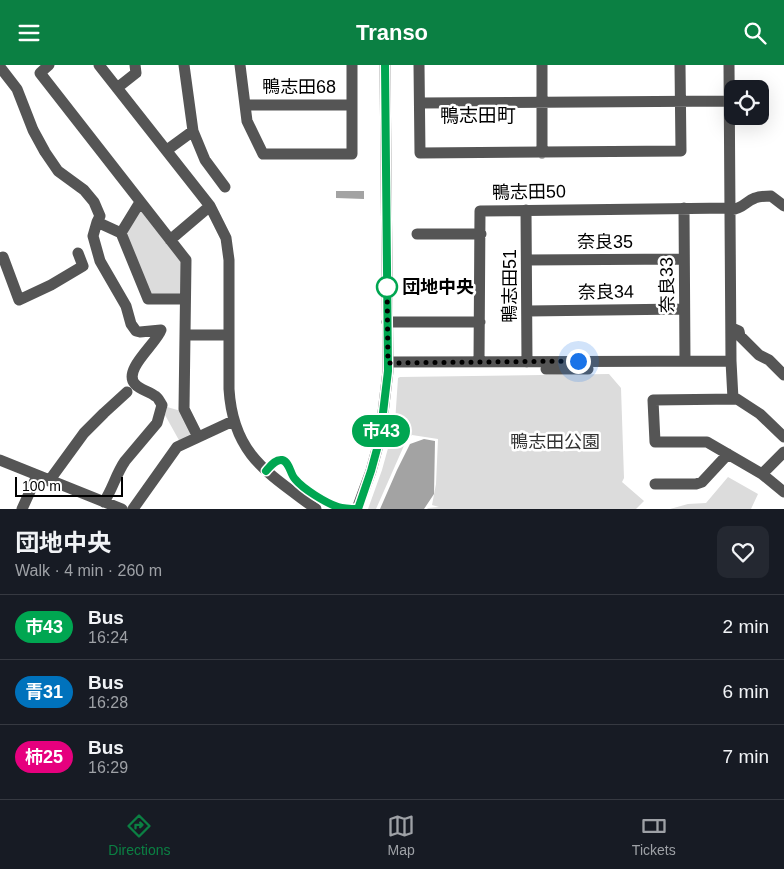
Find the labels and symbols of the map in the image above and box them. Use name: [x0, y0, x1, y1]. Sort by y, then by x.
street label: 鴨志田68: [262, 77, 336, 97]
district label: 鴨志田町: [440, 105, 516, 126]
street label: 鴨志田50: [492, 181, 566, 203]
street label: 奈良35: [577, 232, 633, 252]
street label: 鴨志田51: [500, 249, 520, 323]
street label: 奈良33: [657, 257, 677, 313]
marker: 団地中央: [376, 276, 398, 298]
place label: 団地中央: [402, 277, 474, 297]
street label: 奈良34: [578, 282, 634, 302]
your location: [566, 349, 591, 374]
line badge: 市43: [352, 415, 410, 447]
park label: 鴨志田公園: [510, 432, 600, 452]
scale bar: [15, 474, 122, 497]

